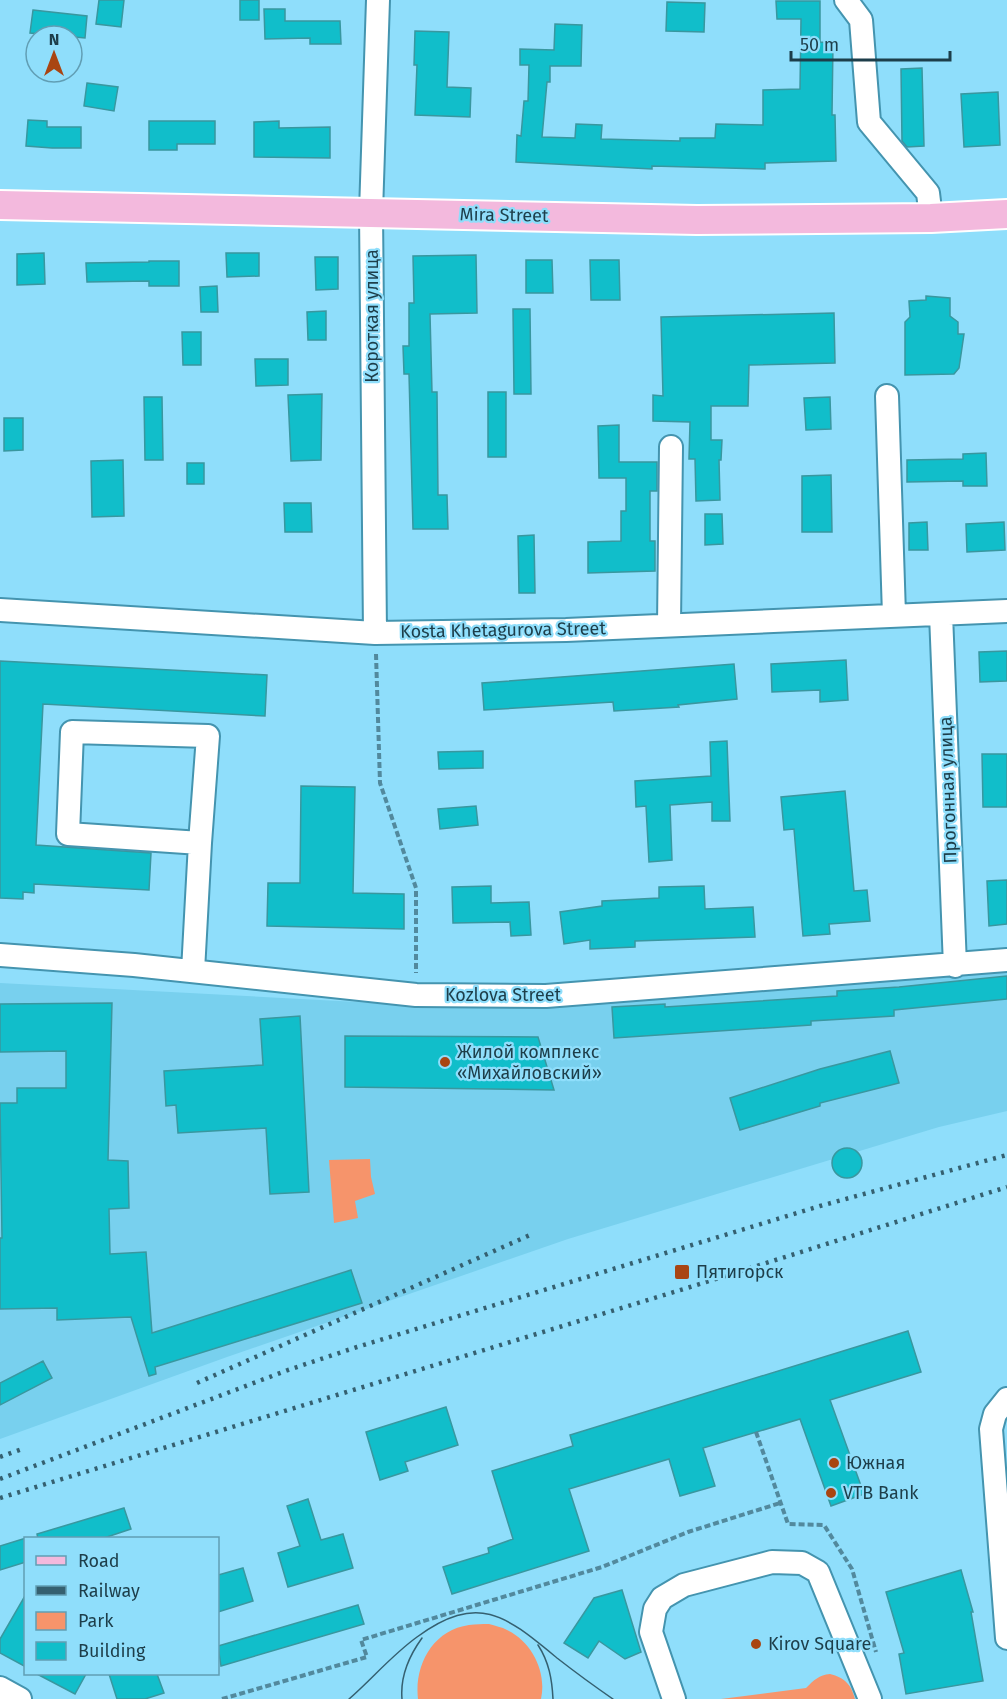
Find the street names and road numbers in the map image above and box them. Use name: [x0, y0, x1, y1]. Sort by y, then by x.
street label: Mira Street: [459, 203, 549, 227]
street label: Короткая улица: [361, 249, 383, 383]
street label: Kosta Khetagurova Street: [400, 617, 606, 643]
street label: Прогонная улица: [934, 716, 962, 864]
street label: Kozlova Street: [445, 984, 562, 1006]

